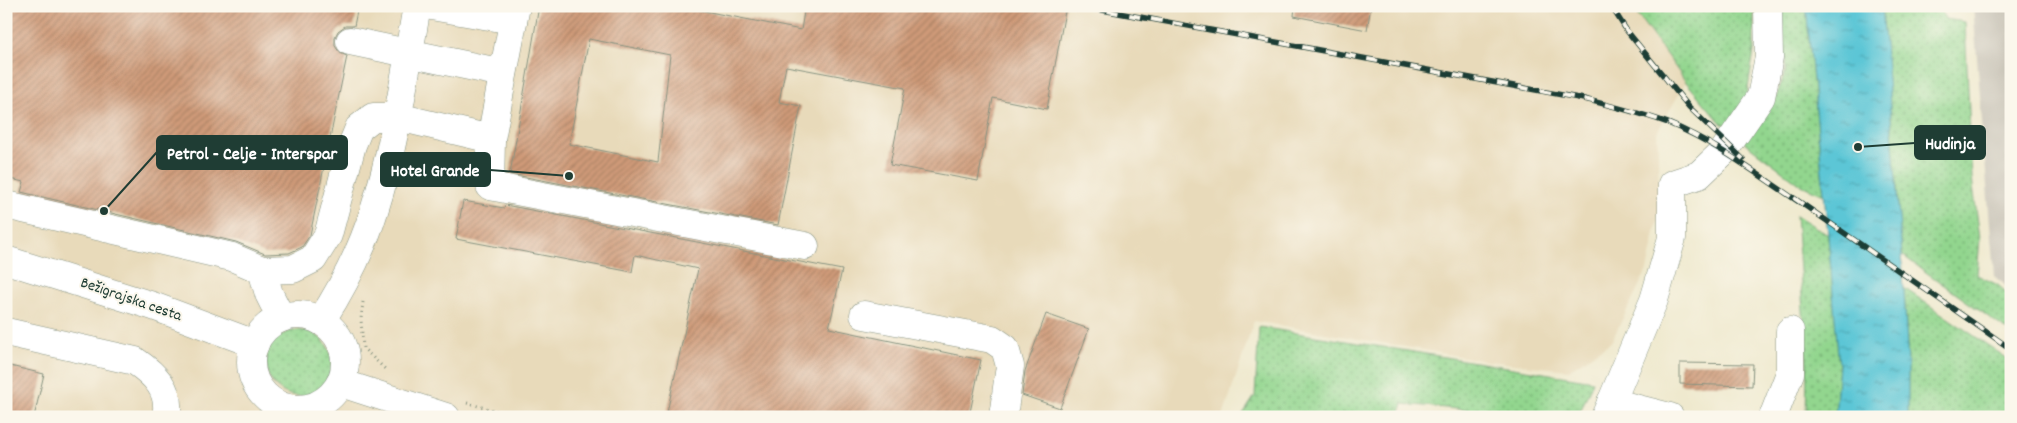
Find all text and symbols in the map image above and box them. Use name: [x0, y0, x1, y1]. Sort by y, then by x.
callout: Hudinja: [1915, 126, 1985, 159]
text: Hudinja: [1925, 133, 1976, 158]
callout: Petrol - Celje - Interspar: [157, 136, 347, 169]
text: Petrol - Celje - Interspar: [167, 143, 338, 168]
callout: Hotel Grande: [381, 153, 490, 186]
text: Hotel Grande: [390, 160, 480, 185]
street label: Bežigrajska cesta: [77, 272, 185, 328]

